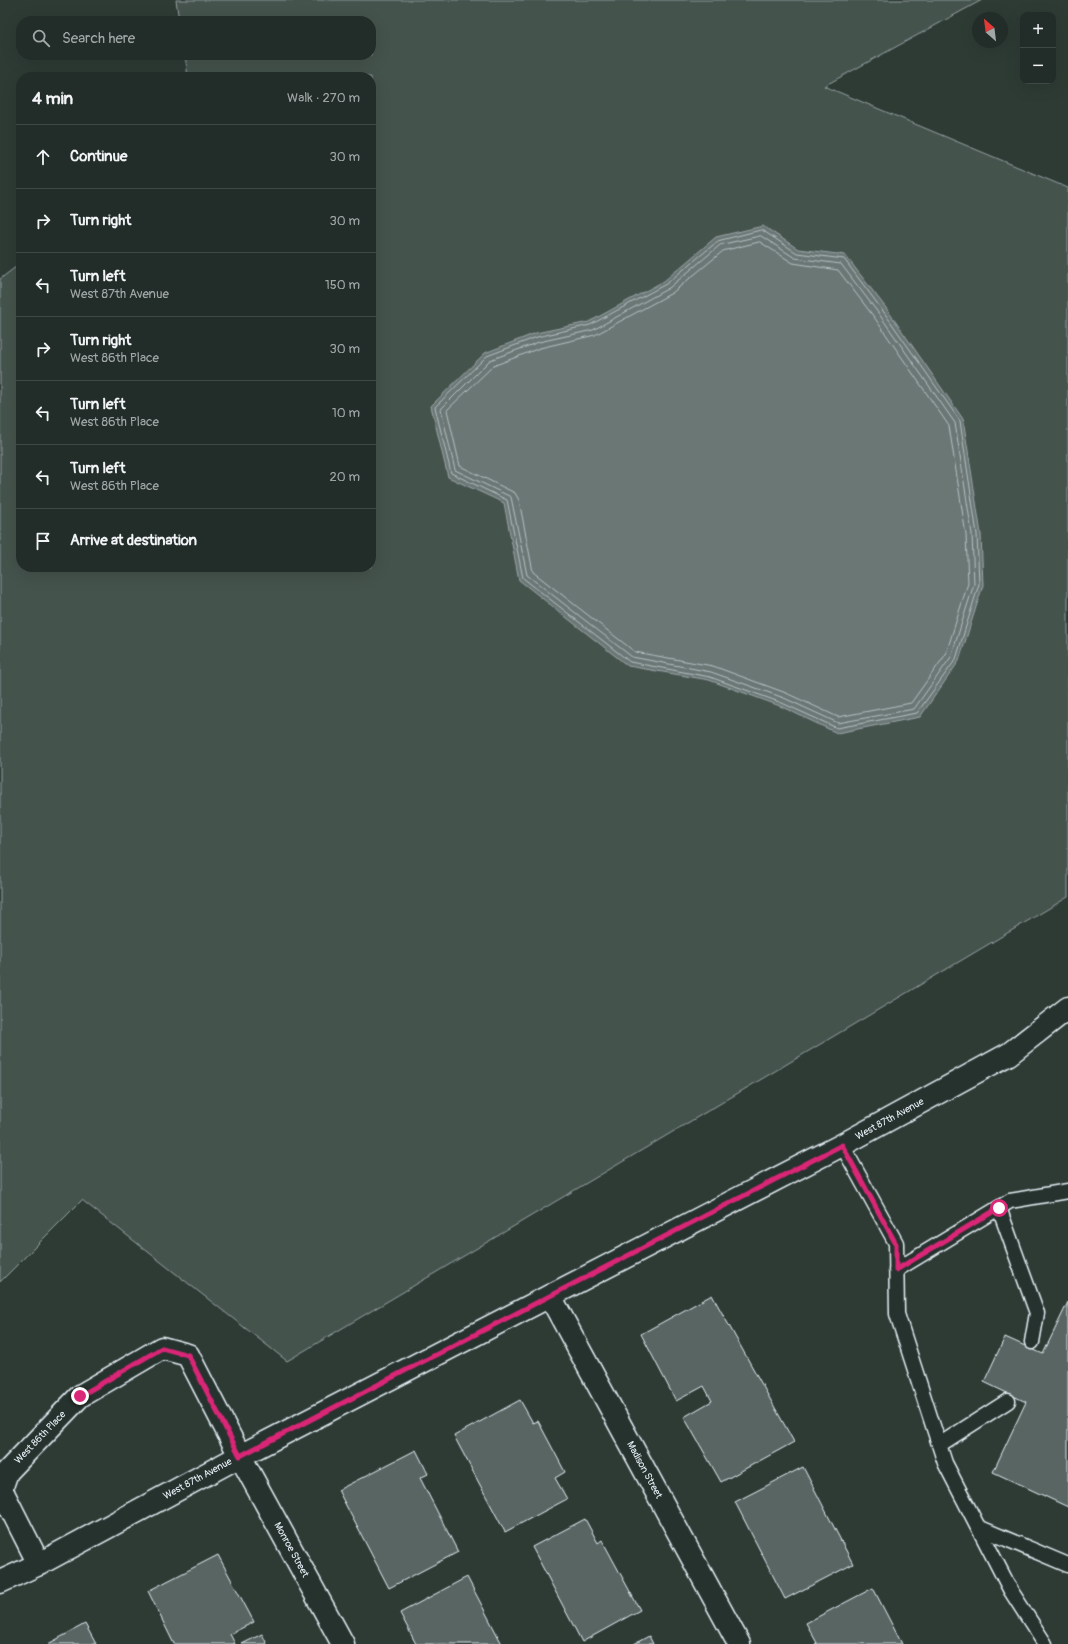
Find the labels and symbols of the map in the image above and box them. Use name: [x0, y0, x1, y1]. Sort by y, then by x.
north arrow: [972, 12, 1008, 48]
street label: West 87th Avenue: [853, 1096, 926, 1143]
route start: [990, 1199, 1008, 1217]
route end: [71, 1387, 89, 1405]
street label: West 86th Place: [12, 1409, 68, 1466]
street label: Madison Street: [624, 1439, 665, 1502]
street label: West 87th Avenue: [161, 1455, 234, 1502]
street label: Monroe Street: [271, 1520, 312, 1580]

